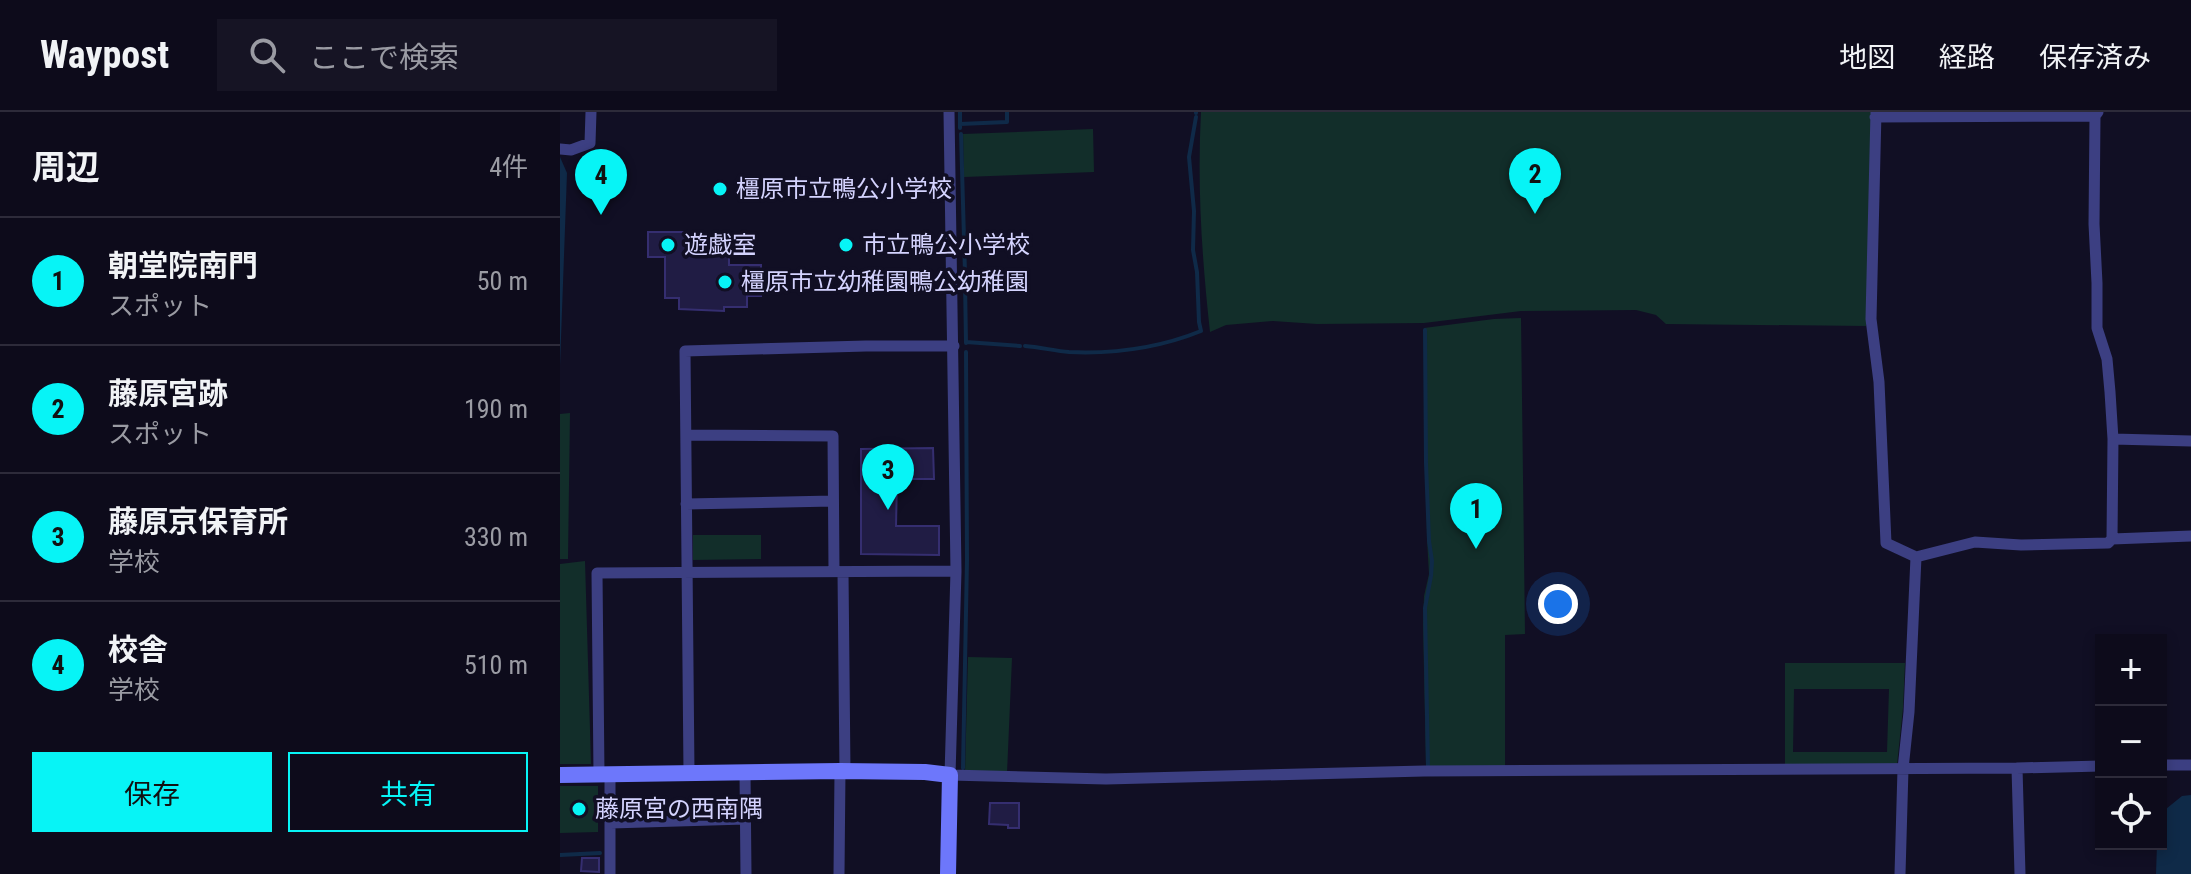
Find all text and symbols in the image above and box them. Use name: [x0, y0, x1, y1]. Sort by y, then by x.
search box: [217, 19, 777, 91]
text: Waypost: [40, 33, 169, 77]
icon: search: [245, 33, 289, 77]
text: ここで検索: [309, 40, 459, 75]
text: 地図: [1839, 41, 1895, 74]
text: 経路: [1939, 41, 1995, 74]
text: 保存済み: [2039, 41, 2151, 74]
text: 周辺: [32, 147, 100, 187]
pin: 2: [1509, 148, 1561, 214]
pin: 4: [575, 149, 627, 215]
text: 4件: [489, 152, 528, 182]
place label: 橿原市立鴨公小学校: [736, 175, 952, 203]
marker: 橿原市立鴨公小学校: [711, 180, 729, 198]
place label: 遊戯室: [684, 231, 756, 259]
place label: 市立鴨公小学校: [862, 231, 1030, 259]
marker: 遊戯室: [659, 236, 677, 254]
marker: 市立鴨公小学校: [837, 236, 855, 254]
text: 朝堂院南門: [108, 248, 258, 283]
text: 1: [51, 266, 65, 296]
text: 50 m: [477, 266, 528, 296]
place label: 橿原市立幼稚園鴨公幼稚園: [741, 268, 1029, 296]
marker: 橿原市立幼稚園鴨公幼稚園: [716, 273, 734, 291]
text: スポット: [108, 291, 212, 321]
text: 藤原宮跡: [108, 376, 228, 411]
text: 2: [51, 394, 65, 424]
text: 190 m: [464, 394, 528, 424]
text: スポット: [108, 419, 212, 449]
pin: 3: [862, 444, 914, 510]
pin: 1: [1450, 483, 1502, 549]
text: 藤原京保育所: [108, 504, 288, 539]
text: 3: [51, 522, 65, 552]
text: 330 m: [464, 522, 528, 552]
text: 学校: [108, 547, 160, 577]
your location: [1538, 584, 1578, 624]
text: 校舎: [108, 632, 168, 667]
map controls: [2095, 634, 2167, 850]
button: +: [2095, 634, 2167, 706]
text: 4: [51, 650, 65, 680]
text: 510 m: [464, 650, 528, 680]
text: 学校: [108, 675, 160, 705]
button: −: [2095, 706, 2167, 778]
button: 保存: [32, 752, 272, 832]
button: 共有: [288, 752, 528, 832]
button: locate: [2095, 778, 2167, 850]
place label: 藤原宮の西南隅: [595, 795, 763, 823]
marker: 藤原宮の西南隅: [570, 800, 588, 818]

